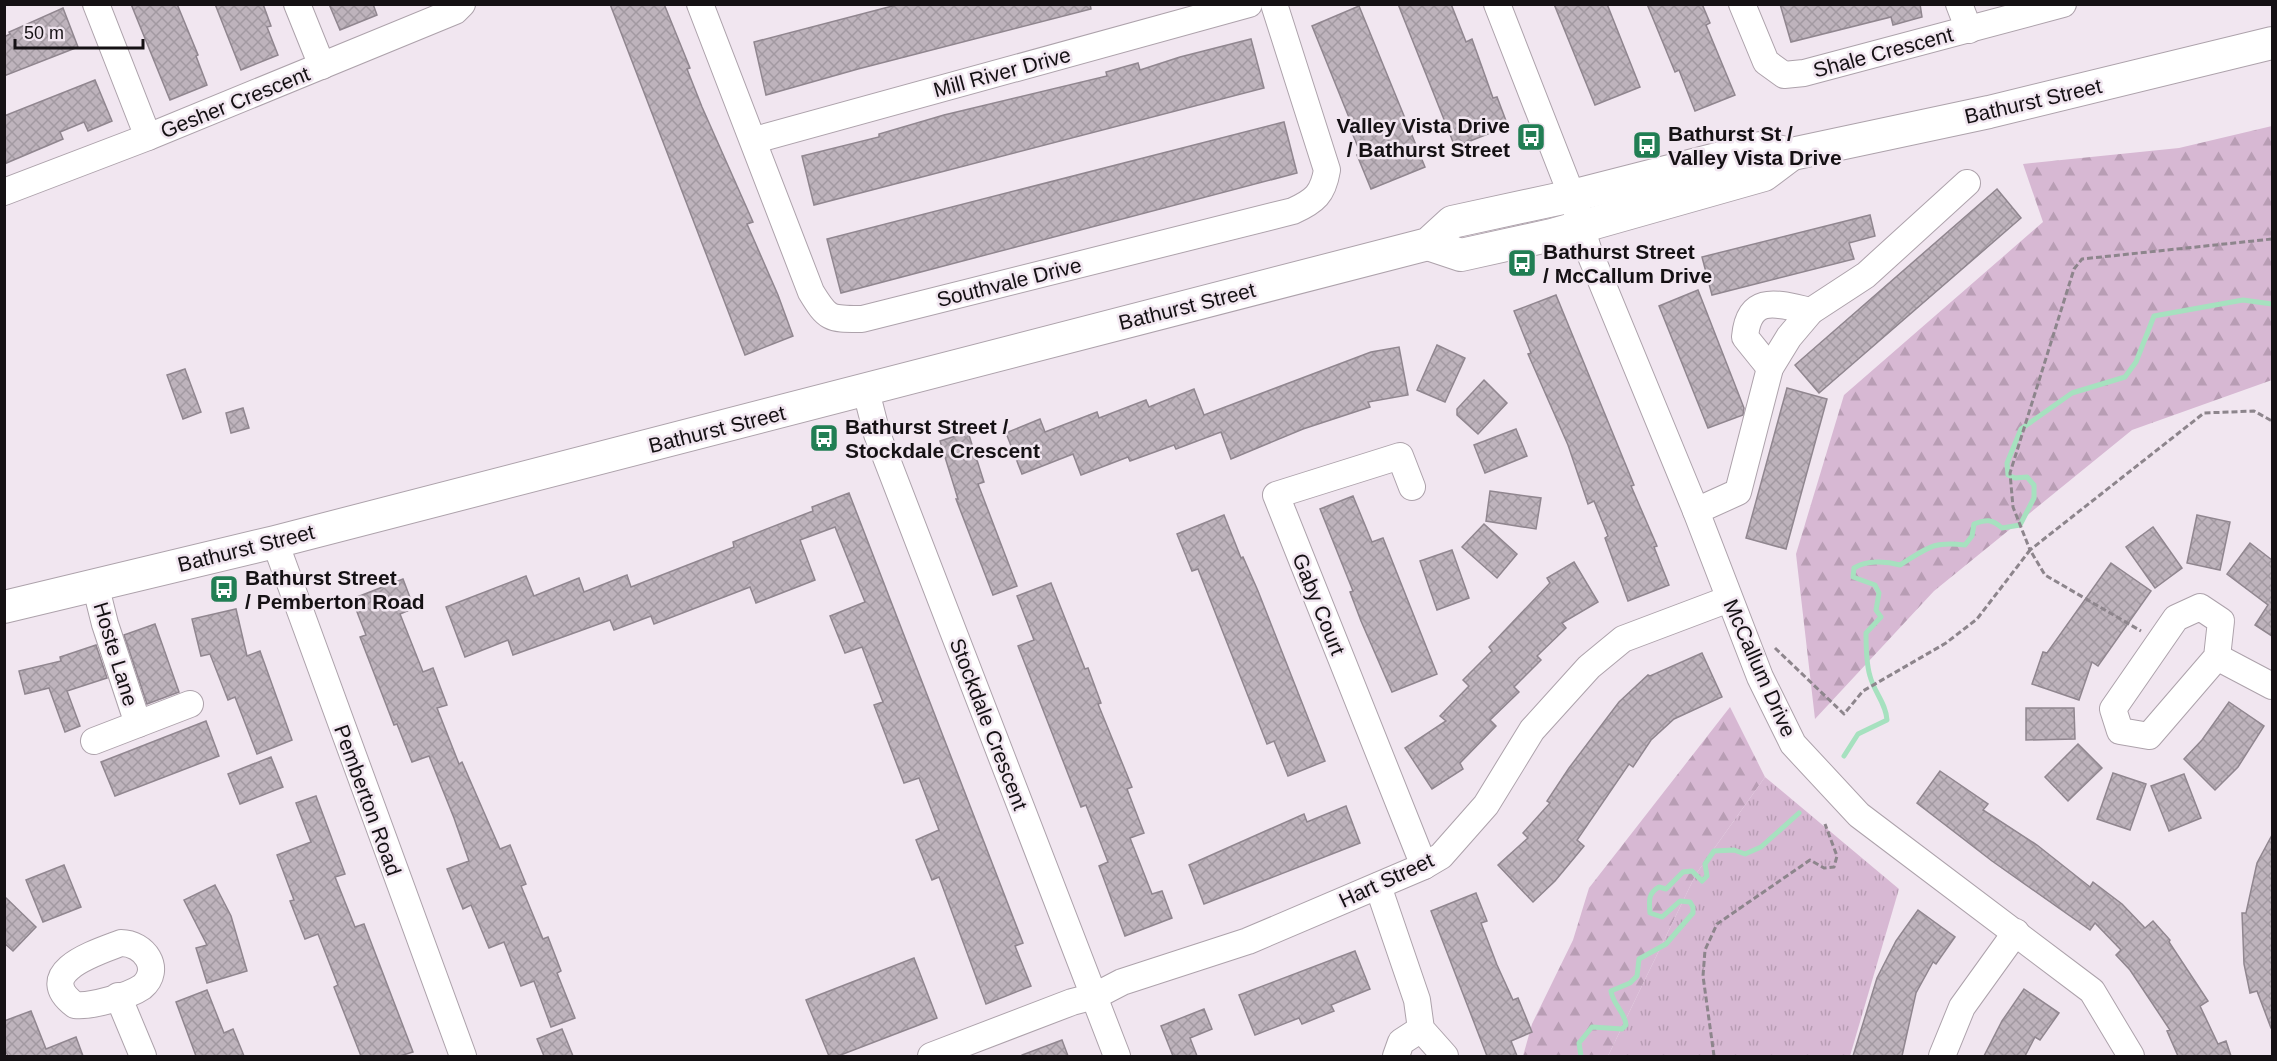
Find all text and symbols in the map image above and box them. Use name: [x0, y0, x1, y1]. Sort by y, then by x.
scale bar: [15, 12, 142, 50]
street label: Shale Crescent: [1811, 22, 1955, 82]
text: 50 m: [24, 23, 64, 43]
street label: Mill River Drive: [931, 43, 1073, 101]
street label: Gesher Crescent: [157, 62, 313, 142]
street label: Bathurst Street: [1962, 74, 2104, 128]
place label: Valley Vista Drive / Bathurst Street: [1336, 114, 1510, 161]
bus stop icon: Valley Vista Drive / Bathurst Street: [1515, 121, 1547, 153]
place label: Bathurst St / Valley Vista Drive: [1668, 122, 1842, 169]
bus stop icon: Bathurst St / Valley Vista Drive: [1631, 129, 1663, 161]
place label: Bathurst Street / McCallum Drive: [1543, 240, 1712, 287]
bus stop icon: Bathurst Street / McCallum Drive: [1506, 247, 1538, 279]
street label: Southvale Drive: [934, 253, 1084, 311]
street label: Bathurst Street: [1116, 278, 1258, 334]
street label: Bathurst Street: [646, 401, 788, 457]
place label: Bathurst Street / Stockdale Crescent: [845, 415, 1040, 462]
bus stop icon: Bathurst Street / Stockdale Crescent: [808, 422, 840, 454]
street label: Bathurst Street: [175, 520, 317, 576]
street label: Gaby Court: [1288, 550, 1350, 658]
place label: Bathurst Street / Pemberton Road: [245, 566, 425, 613]
bus stop icon: Bathurst Street / Pemberton Road: [208, 573, 240, 605]
street label: McCallum Drive: [1719, 596, 1801, 740]
street label: Hoste Lane: [89, 599, 143, 709]
street label: Stockdale Crescent: [946, 635, 1032, 813]
street label: Pemberton Road: [330, 721, 406, 879]
street label: Hart Street: [1335, 848, 1437, 912]

